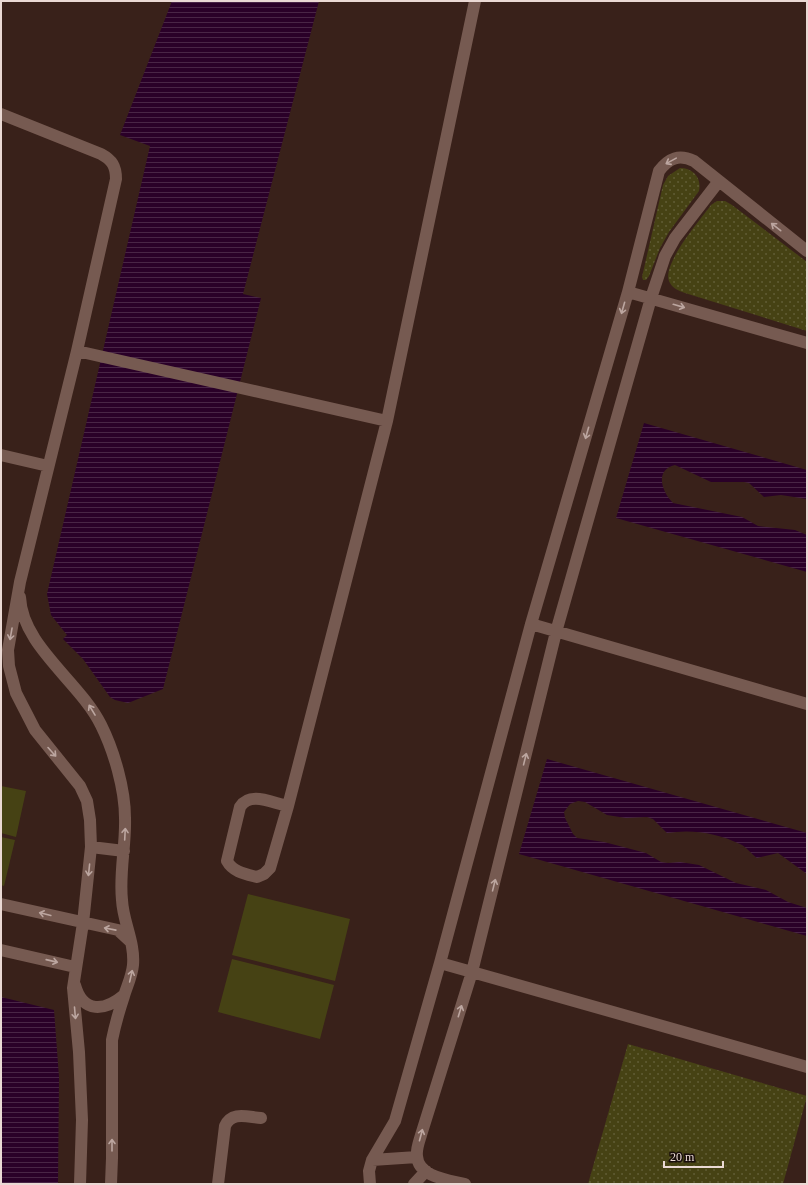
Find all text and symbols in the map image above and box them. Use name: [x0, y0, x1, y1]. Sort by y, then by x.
one-way arrow: [665, 157, 677, 165]
one-way arrow: [771, 222, 782, 231]
one-way arrow: [619, 301, 626, 314]
one-way arrow: [672, 303, 685, 310]
one-way arrow: [583, 426, 590, 439]
one-way arrow: [6, 627, 14, 640]
one-way arrow: [88, 704, 96, 716]
one-way arrow: [48, 747, 57, 758]
one-way arrow: [522, 753, 529, 766]
one-way arrow: [121, 828, 128, 841]
one-way arrow: [85, 863, 93, 876]
one-way arrow: [490, 879, 498, 892]
one-way arrow: [39, 910, 52, 918]
one-way arrow: [103, 924, 116, 932]
one-way arrow: [45, 958, 58, 966]
one-way arrow: [128, 970, 135, 983]
one-way arrow: [457, 1005, 464, 1018]
one-way arrow: [72, 1006, 79, 1019]
one-way arrow: [418, 1129, 425, 1142]
one-way arrow: [108, 1139, 116, 1152]
scale bar: [664, 1143, 723, 1169]
text: 20 m: [670, 1150, 695, 1164]

